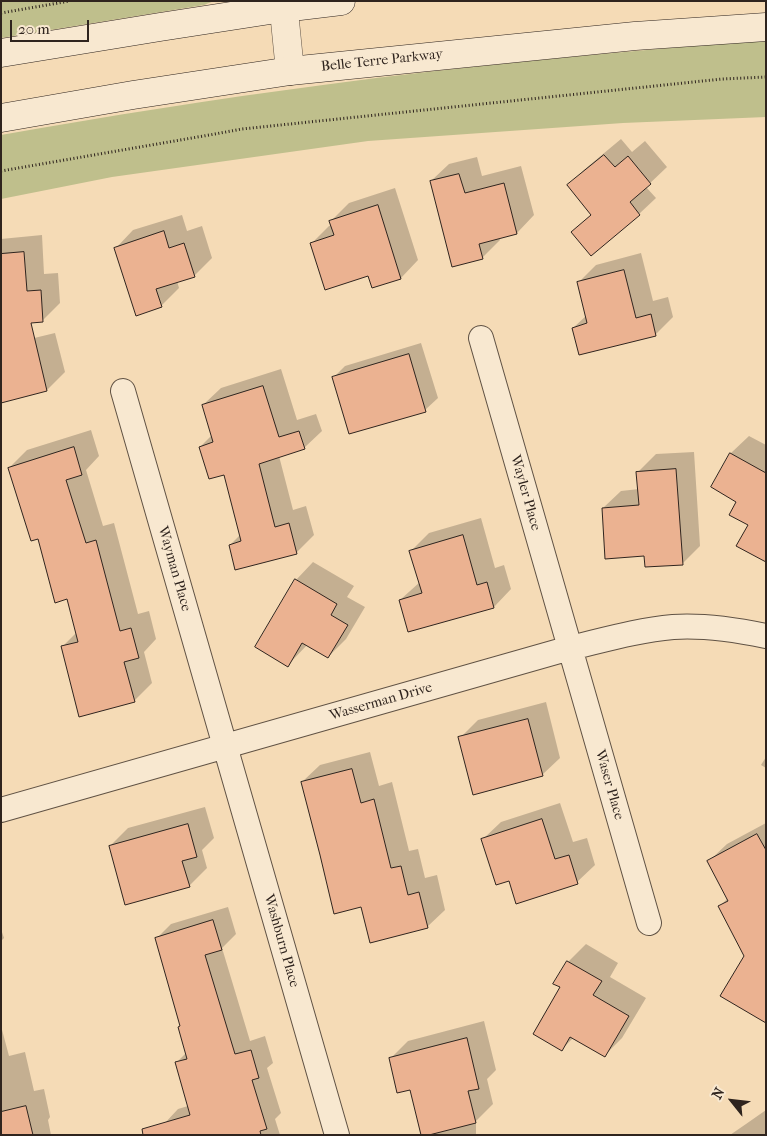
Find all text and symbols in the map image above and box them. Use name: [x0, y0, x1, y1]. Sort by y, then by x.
scale bar: [12, 10, 91, 42]
text: 20 m: [18, 20, 50, 38]
street label: Belle Terre Parkway: [320, 46, 444, 76]
street label: Wayler Place: [506, 453, 544, 533]
street label: Wayman Place: [154, 525, 194, 613]
street label: Wasserman Drive: [328, 679, 434, 725]
street label: Waser Place: [591, 748, 627, 822]
street label: Washburn Place: [260, 892, 302, 990]
north arrow: [707, 1076, 757, 1126]
text: N: [708, 1085, 728, 1102]

